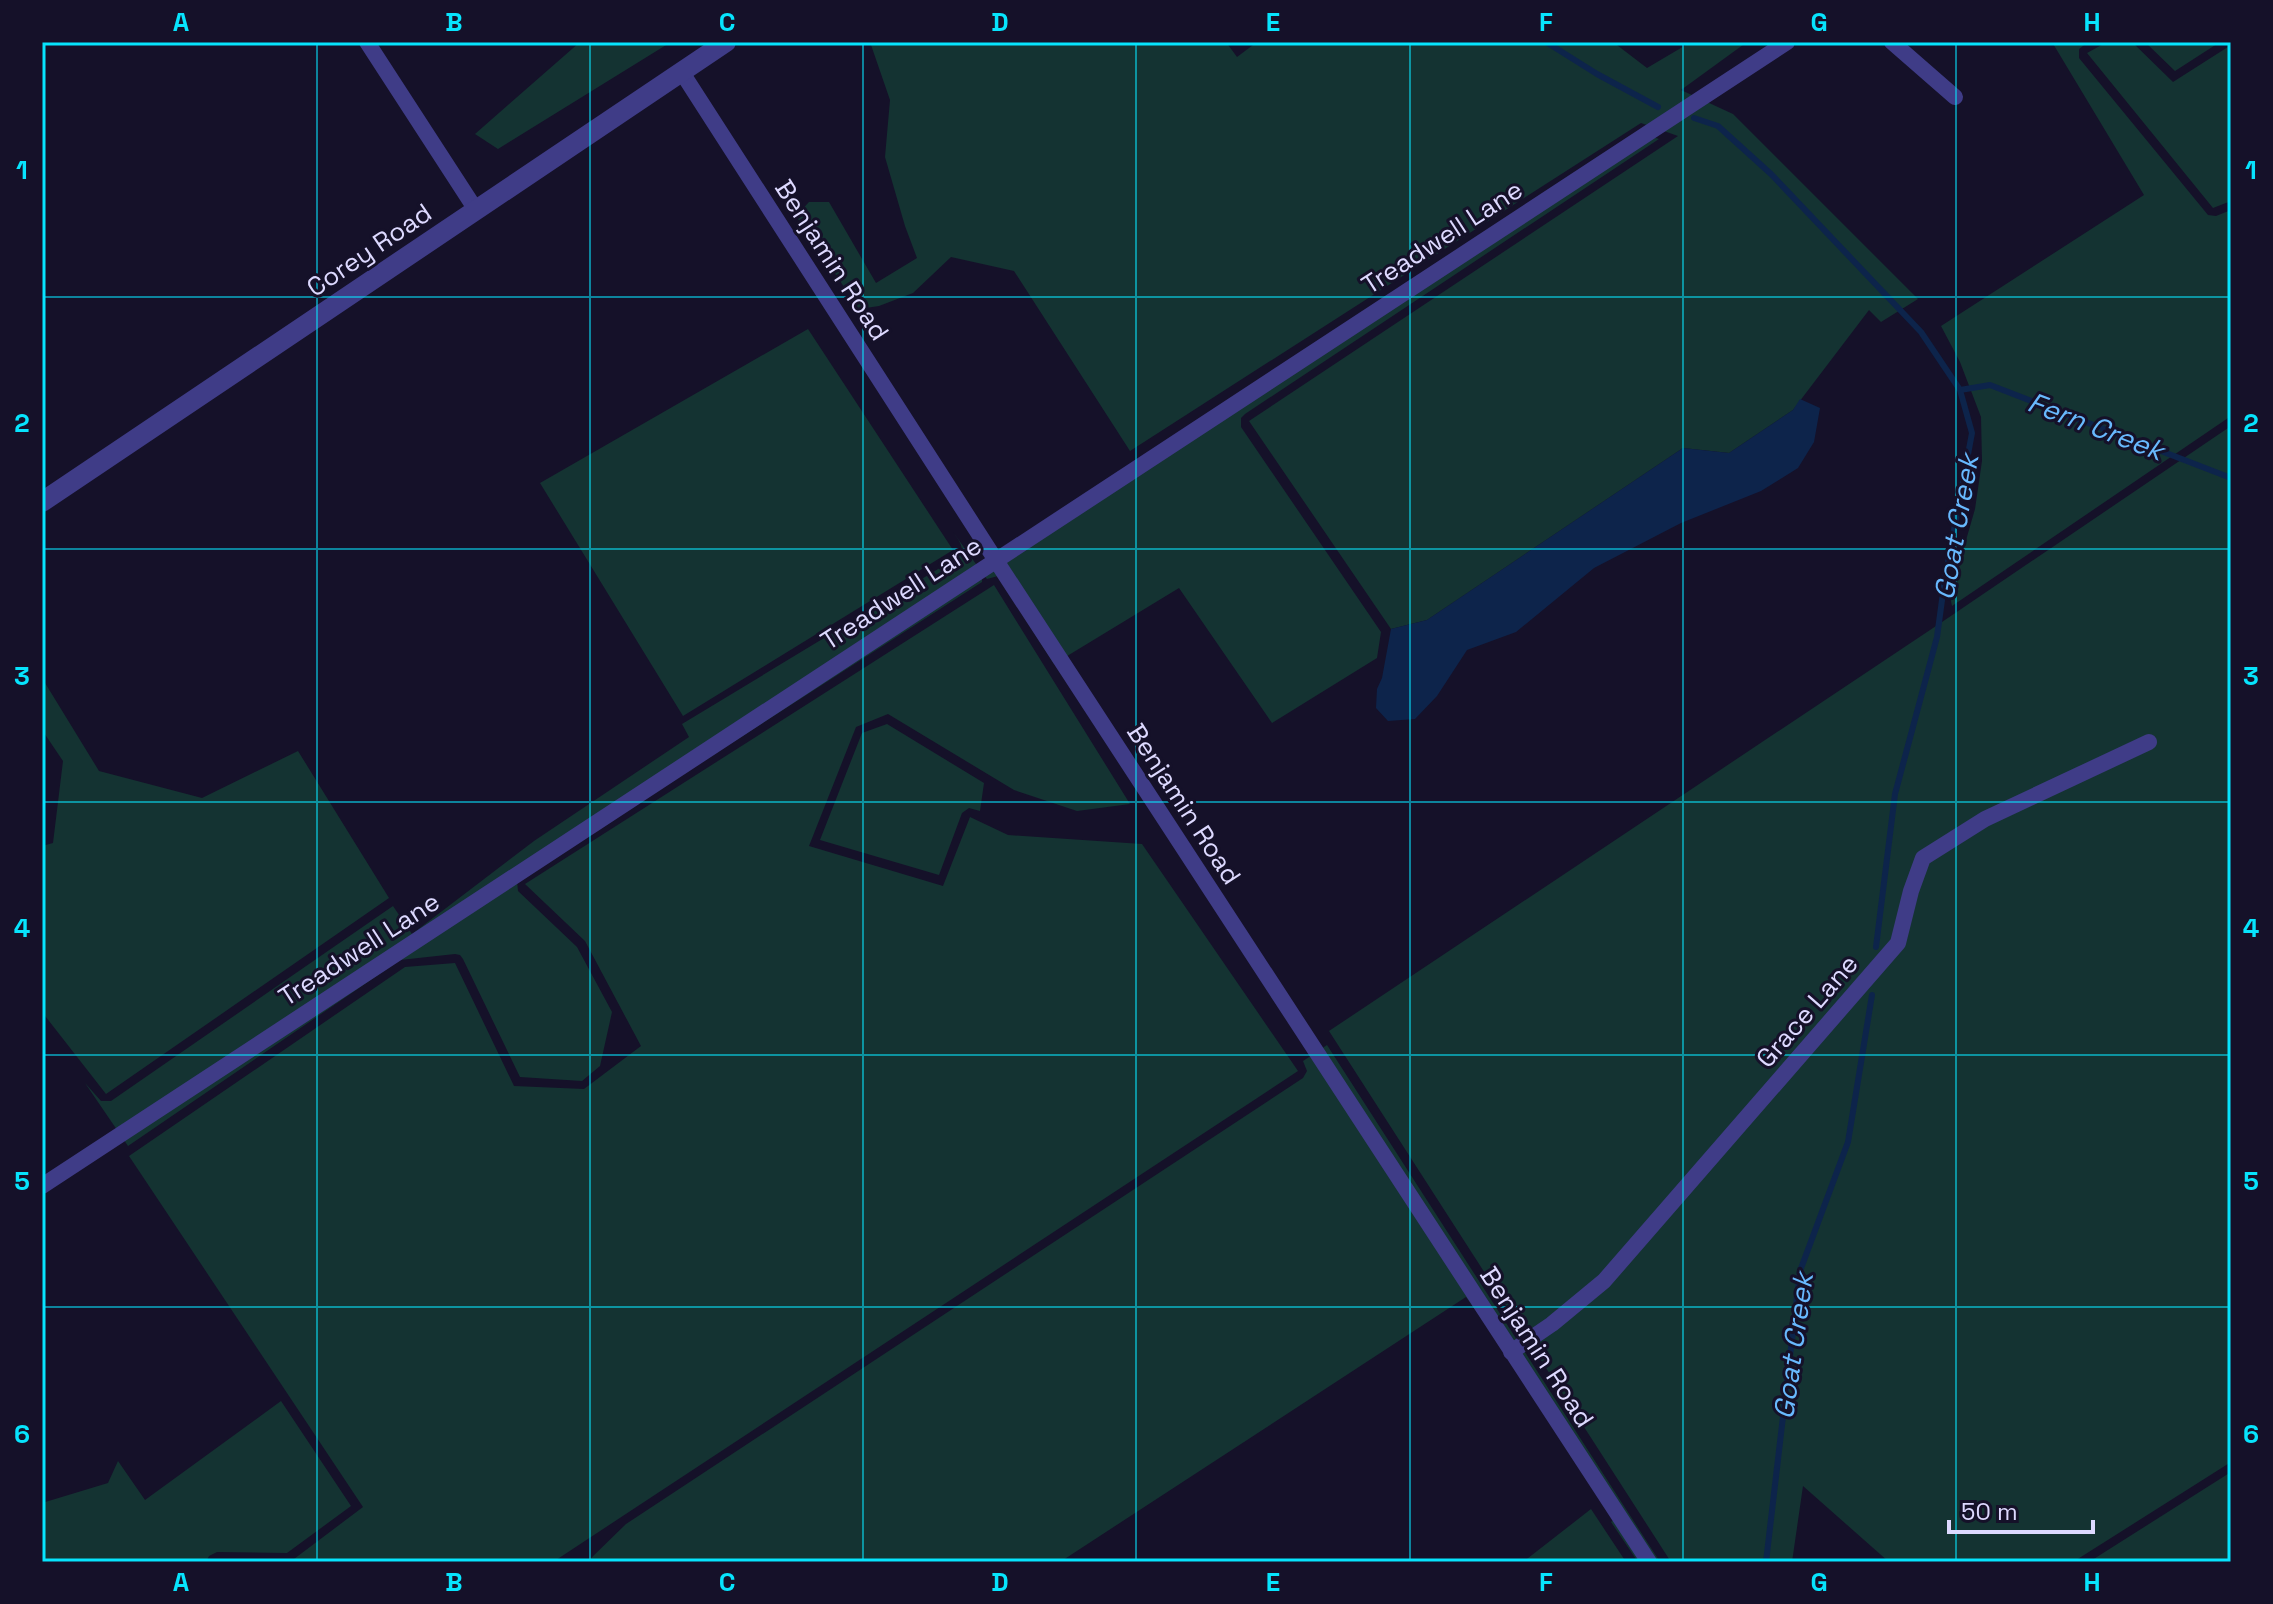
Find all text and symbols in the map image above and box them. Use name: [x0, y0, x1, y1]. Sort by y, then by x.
text: A: [173, 5, 190, 39]
text: B: [445, 5, 463, 39]
text: C: [719, 5, 735, 39]
text: D: [991, 5, 1009, 39]
text: E: [1266, 5, 1280, 39]
text: F: [1539, 5, 1553, 39]
text: G: [1810, 5, 1828, 39]
text: H: [2083, 5, 2101, 39]
text: 1: [16, 153, 28, 187]
text: 1: [2245, 153, 2257, 187]
street label: Treadwell Lane: [1355, 172, 1529, 302]
street label: Benjamin Road: [767, 173, 897, 347]
street label: Corey Road: [300, 196, 438, 304]
water label: Fern Creek: [2023, 384, 2172, 469]
text: 2: [14, 406, 30, 440]
text: 2: [2243, 406, 2259, 440]
water label: Goat Creek: [1925, 448, 1987, 603]
street label: Treadwell Lane: [814, 528, 988, 658]
text: 3: [14, 659, 30, 693]
text: 3: [2243, 659, 2259, 693]
street label: Benjamin Road: [1119, 717, 1249, 891]
street label: Treadwell Lane: [272, 884, 446, 1014]
text: 4: [14, 911, 30, 945]
text: 4: [2243, 911, 2259, 945]
street label: Grace Lane: [1749, 947, 1865, 1075]
text: 5: [14, 1164, 30, 1198]
text: 5: [2243, 1164, 2259, 1198]
street label: Benjamin Road: [1472, 1260, 1602, 1434]
water label: Goat Creek: [1765, 1268, 1821, 1421]
text: 6: [14, 1417, 30, 1451]
text: 6: [2243, 1417, 2259, 1451]
scale bar: [1949, 1484, 2093, 1534]
text: 50 m: [1961, 1496, 2018, 1527]
text: A: [173, 1565, 190, 1599]
text: B: [445, 1565, 463, 1599]
text: C: [719, 1565, 735, 1599]
text: D: [991, 1565, 1009, 1599]
text: E: [1266, 1565, 1280, 1599]
text: F: [1539, 1565, 1553, 1599]
text: G: [1810, 1565, 1828, 1599]
text: H: [2083, 1565, 2101, 1599]

